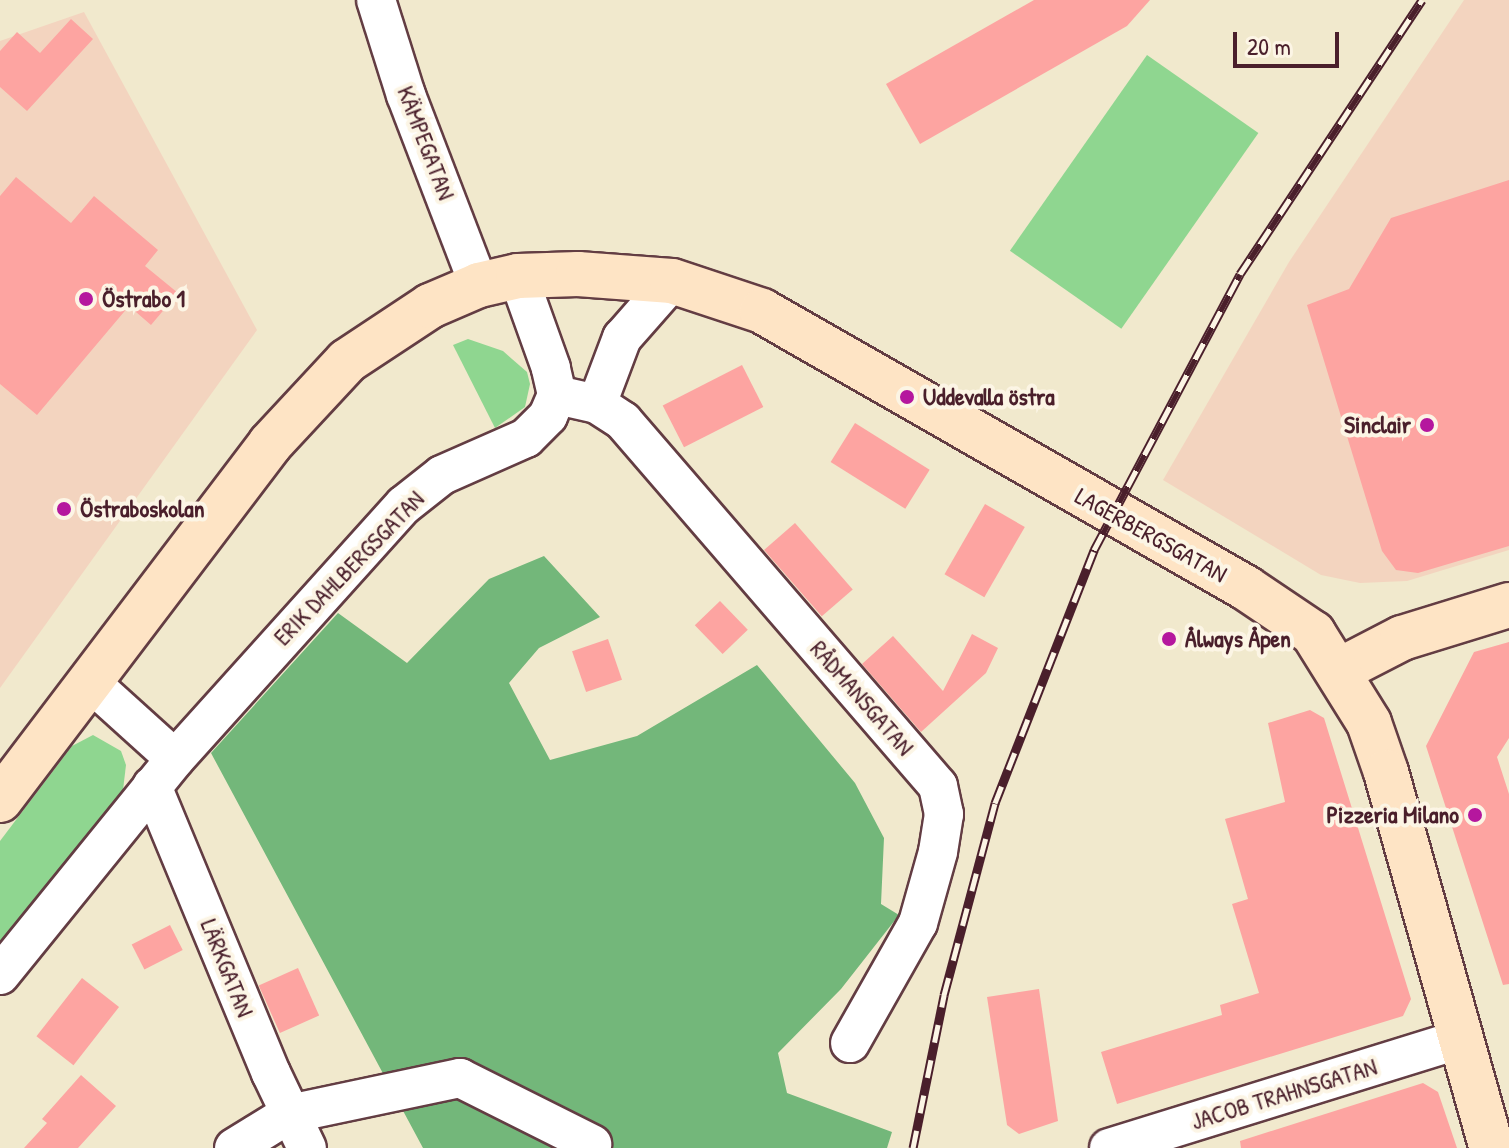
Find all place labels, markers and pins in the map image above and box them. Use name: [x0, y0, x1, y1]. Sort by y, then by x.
place label: Östrabo 1: [102, 285, 185, 313]
marker: Östrabo 1: [77, 290, 95, 308]
place label: Uddevalla östra: [923, 383, 1055, 411]
marker: Uddevalla östra: [898, 388, 916, 406]
place label: Sinclair: [1344, 411, 1411, 439]
marker: Sinclair: [1418, 416, 1436, 434]
place label: Östraboskolan: [80, 495, 205, 523]
marker: Östraboskolan: [55, 500, 73, 518]
place label: Ålways Åpen: [1185, 625, 1291, 653]
marker: Ålways Åpen: [1160, 630, 1178, 648]
place label: Pizzeria Milano: [1326, 801, 1459, 829]
marker: Pizzeria Milano: [1466, 806, 1484, 824]

